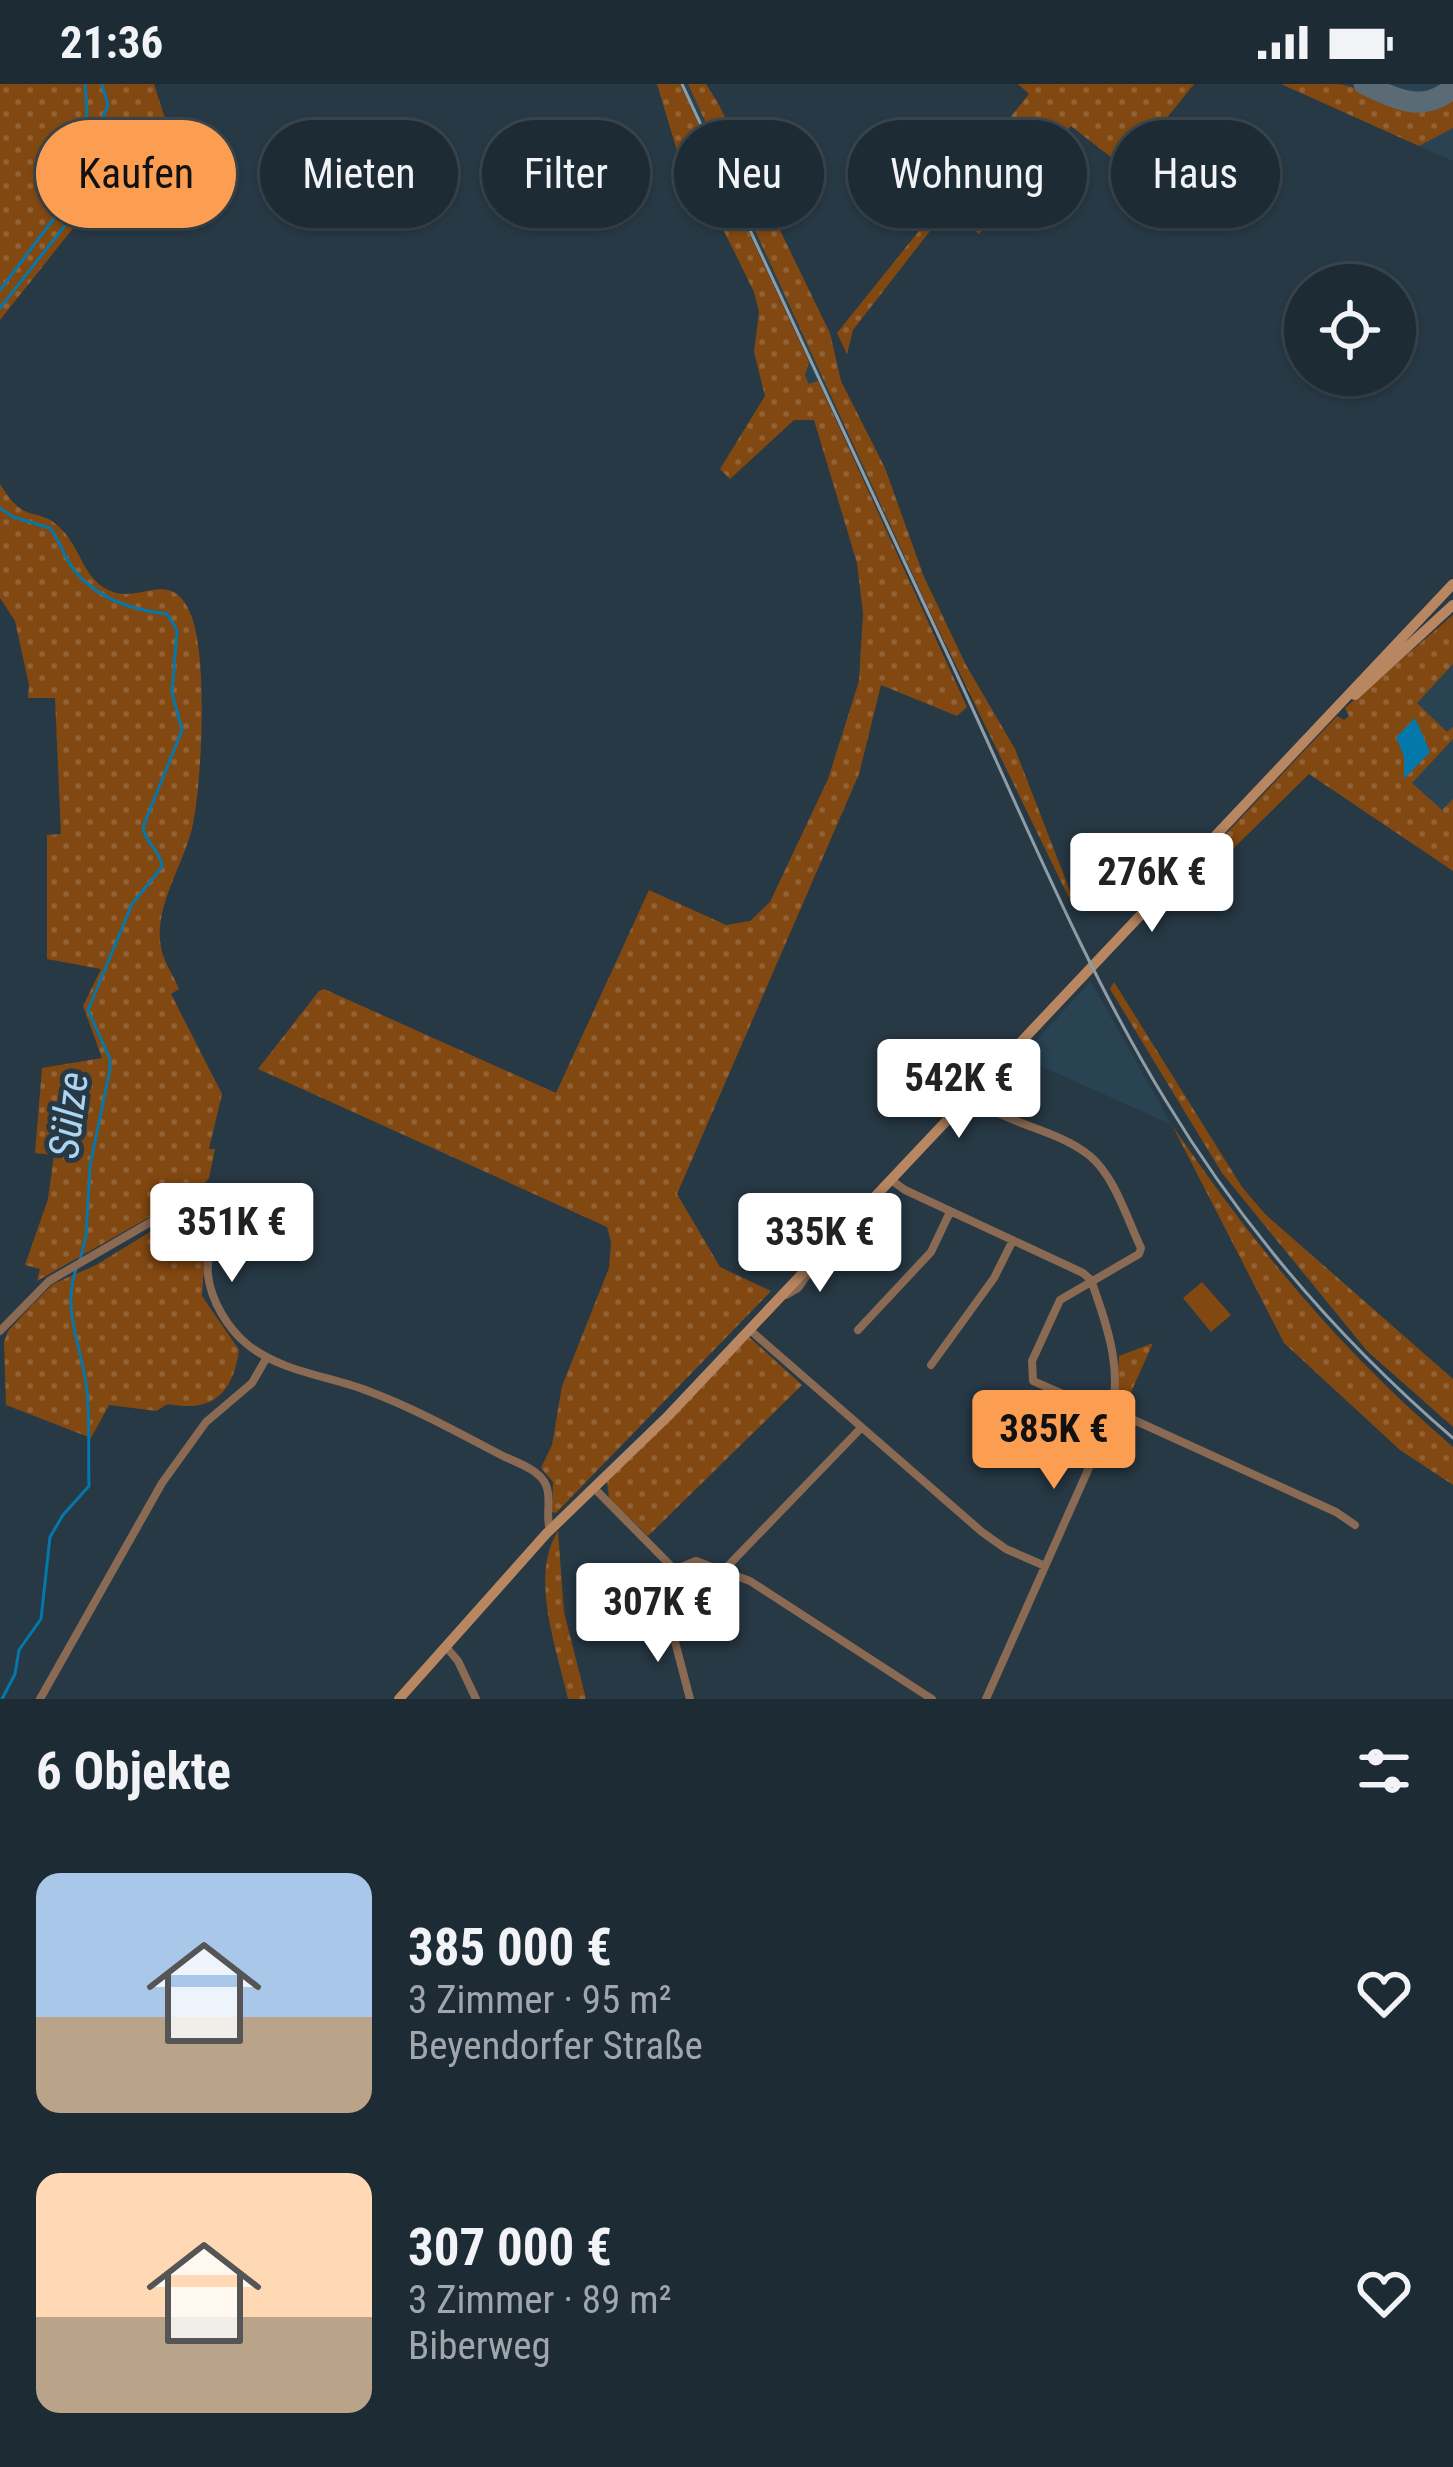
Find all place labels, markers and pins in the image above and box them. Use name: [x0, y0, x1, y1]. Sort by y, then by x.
pin: 276K €: [1054, 833, 1250, 935]
pin: 542K €: [861, 1039, 1057, 1141]
pin: 351K €: [134, 1183, 330, 1285]
pin: 335K €: [722, 1193, 918, 1295]
pin: 385K €: [956, 1390, 1152, 1492]
pin: 307K €: [560, 1563, 756, 1665]

